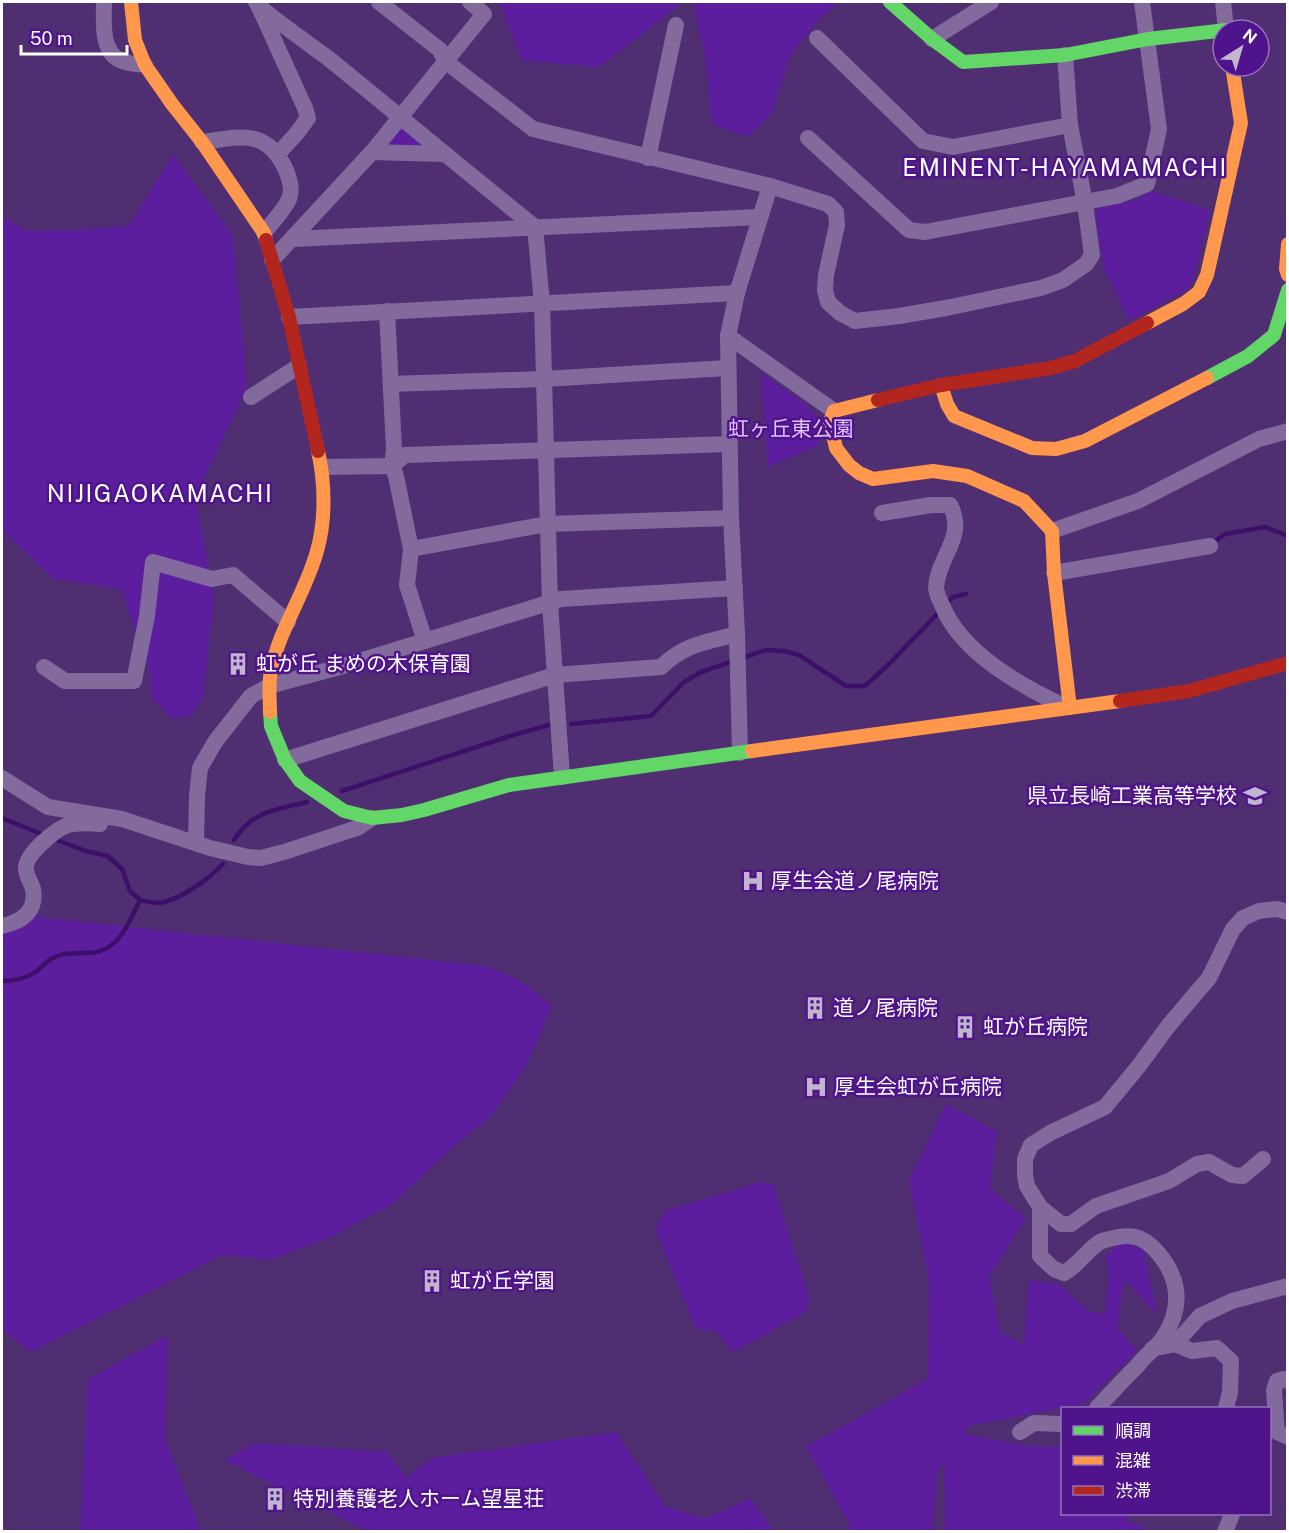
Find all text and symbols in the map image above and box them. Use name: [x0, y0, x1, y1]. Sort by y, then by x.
scale bar: [21, 18, 128, 56]
north arrow: [1211, 18, 1271, 78]
text: N: [1239, 25, 1260, 48]
text: 50 m: [30, 28, 73, 49]
district label: EMINENT-HAYAMAMACHI: [902, 153, 1228, 181]
park label: 虹ヶ丘東公園: [728, 416, 854, 441]
district label: NIJIGAOKAMACHI: [47, 479, 273, 507]
building icon: 虹が丘 まめの木保育園: [225, 651, 251, 677]
place label: 虹が丘 まめの木保育園: [256, 651, 471, 676]
place label: 県立長崎工業高等学校: [1027, 783, 1237, 808]
school or university icon: 県立長崎工業高等学校: [1242, 783, 1268, 809]
hospital icon: 厚生会道ノ尾病院: [740, 868, 766, 894]
place label: 厚生会道ノ尾病院: [771, 868, 939, 893]
building icon: 道ノ尾病院: [802, 995, 828, 1021]
place label: 道ノ尾病院: [833, 995, 938, 1020]
building icon: 虹が丘病院: [952, 1014, 978, 1040]
place label: 虹が丘病院: [983, 1014, 1088, 1039]
hospital icon: 厚生会虹が丘病院: [803, 1074, 829, 1100]
place label: 厚生会虹が丘病院: [834, 1074, 1002, 1099]
building icon: 虹が丘学園: [419, 1268, 445, 1294]
place label: 虹が丘学園: [450, 1268, 555, 1293]
legend: [1061, 1407, 1271, 1515]
text: 順調: [1115, 1420, 1151, 1441]
text: 混雑: [1115, 1450, 1151, 1471]
text: 渋滞: [1115, 1480, 1151, 1501]
building icon: 特別養護老人ホーム望星荘: [262, 1486, 288, 1512]
place label: 特別養護老人ホーム望星荘: [293, 1486, 544, 1511]

